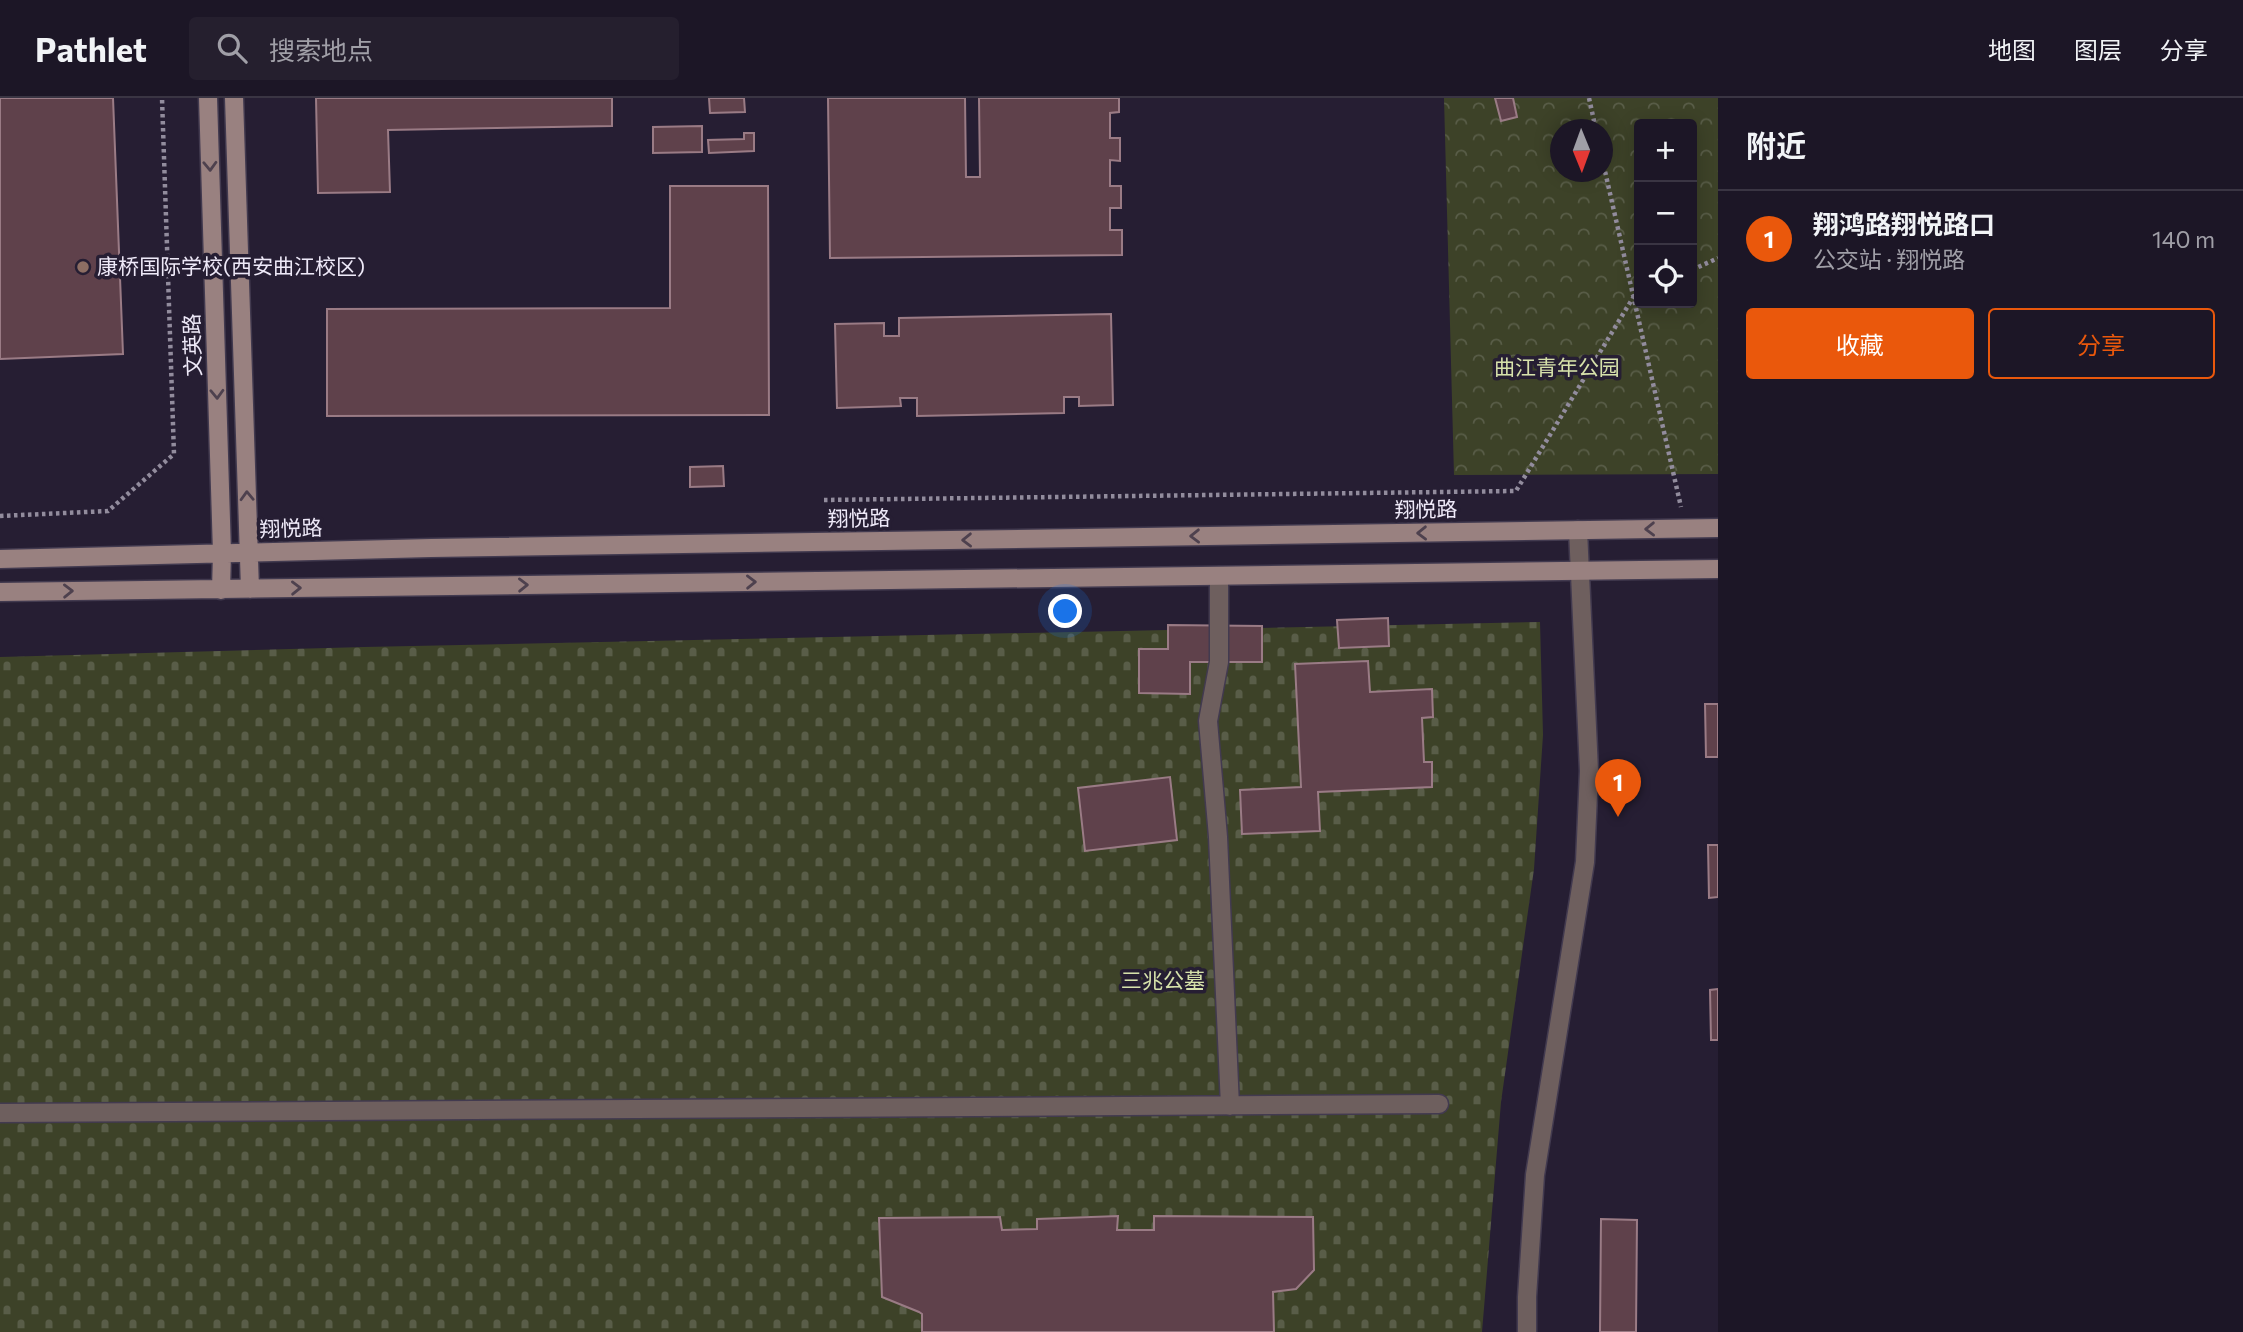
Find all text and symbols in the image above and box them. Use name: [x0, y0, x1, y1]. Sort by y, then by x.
search box: [189, 17, 679, 80]
text: Pathlet: [35, 28, 147, 69]
icon: search: [213, 29, 251, 67]
text: 搜索地点: [269, 34, 373, 65]
text: 地图: [1988, 35, 2036, 64]
text: 图层: [2074, 35, 2122, 64]
text: 分享: [2160, 35, 2208, 64]
north arrow: [1550, 119, 1613, 182]
map controls: [1634, 119, 1697, 308]
button: +: [1634, 119, 1697, 182]
text: 附近: [1746, 126, 1806, 163]
one-way arrow: [202, 161, 217, 172]
button: −: [1634, 182, 1697, 245]
text: 翔鸿路翔悦路口: [1813, 208, 1995, 239]
text: 1: [1764, 225, 1774, 253]
text: 140 m: [2152, 225, 2215, 253]
button: locate: [1634, 245, 1697, 308]
text: 公交站 · 翔悦路: [1813, 245, 1965, 273]
place label: 康桥国际学校(西安曲江校区): [97, 253, 365, 278]
marker: 康桥国际学校(西安曲江校区): [75, 259, 91, 275]
button: 收藏: [1746, 308, 1974, 379]
button: 分享: [1988, 308, 2215, 379]
street label: 文英路: [178, 313, 205, 377]
park label: 曲江青年公园: [1494, 354, 1620, 379]
one-way arrow: [210, 388, 225, 399]
one-way arrow: [239, 490, 254, 501]
street label: 翔悦路: [1394, 495, 1458, 522]
street label: 翔悦路: [827, 504, 891, 531]
street label: 翔悦路: [259, 514, 323, 541]
one-way arrow: [1644, 521, 1655, 537]
one-way arrow: [1417, 525, 1428, 540]
one-way arrow: [1189, 528, 1200, 544]
one-way arrow: [962, 532, 972, 548]
one-way arrow: [746, 574, 756, 590]
one-way arrow: [518, 577, 529, 593]
one-way arrow: [291, 580, 301, 596]
one-way arrow: [63, 584, 74, 599]
your location: [1048, 594, 1082, 628]
pin: 1: [1595, 759, 1641, 817]
park label: 三兆公墓: [1121, 967, 1205, 992]

